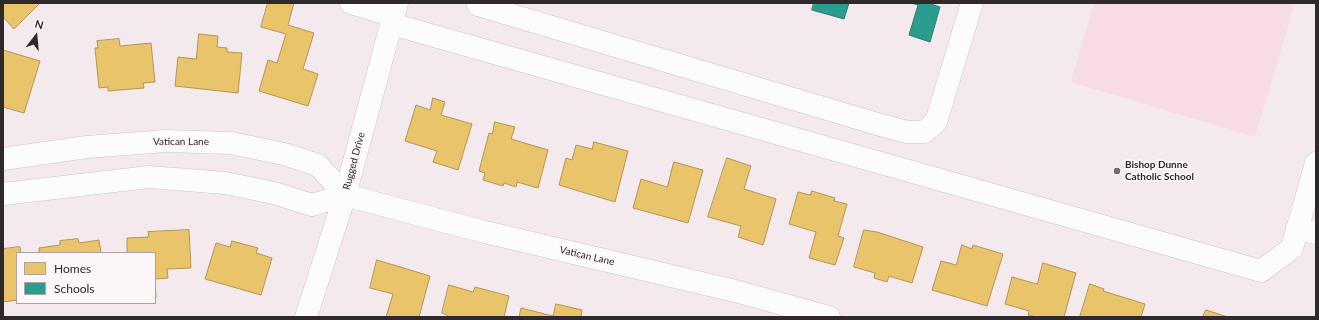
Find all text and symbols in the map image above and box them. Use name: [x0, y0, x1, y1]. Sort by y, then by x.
north arrow: [16, 16, 56, 56]
text: N: [34, 17, 45, 31]
street label: Rugged Drive: [341, 131, 367, 191]
street label: Vatican Lane: [153, 136, 209, 148]
place label: Bishop Dunne Catholic School: [1125, 159, 1194, 182]
marker: Bishop Dunne Catholic School: [1112, 166, 1122, 176]
street label: Vatican Lane: [558, 244, 616, 268]
legend: [16, 252, 156, 304]
text: Homes: [54, 261, 91, 276]
text: Schools: [54, 281, 95, 296]

